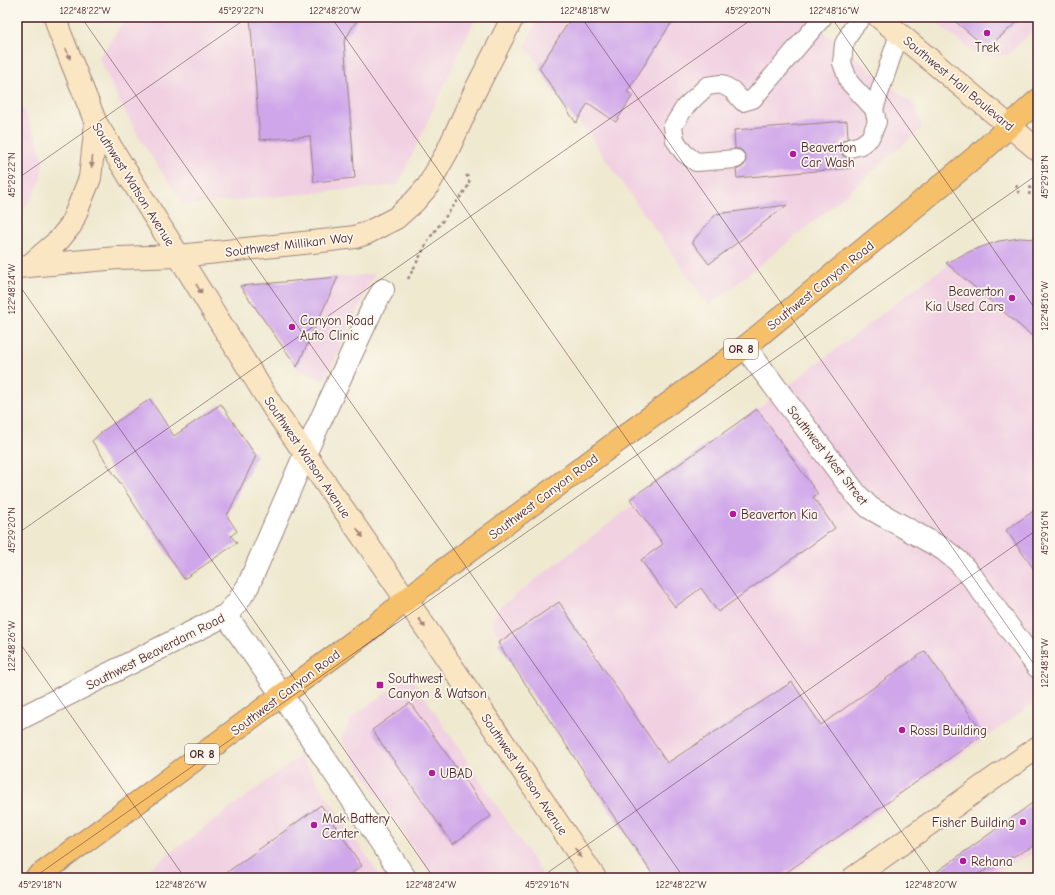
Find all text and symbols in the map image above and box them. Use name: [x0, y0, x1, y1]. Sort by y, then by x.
text: 122°48'22"W: [60, 5, 111, 17]
text: 45°29'22"N: [218, 5, 264, 17]
text: 122°48'20"W: [309, 5, 361, 17]
text: 122°48'18"W: [560, 5, 610, 17]
text: 45°29'20"N: [725, 5, 771, 17]
text: 122°48'16"W: [809, 5, 859, 17]
marker: Trek: [982, 28, 992, 38]
street label: Southwest Hall Boulevard: [900, 33, 1017, 134]
place label: Trek: [975, 40, 1000, 55]
one-way arrow: [65, 48, 71, 60]
street label: Southwest Watson Avenue: [89, 120, 178, 249]
place label: Beaverton Car Wash: [801, 140, 857, 170]
marker: Beaverton Car Wash: [788, 149, 798, 159]
text: 45°29'22"N: [6, 152, 18, 198]
text: 45°29'18"N: [1039, 155, 1051, 199]
one-way arrow: [89, 156, 95, 168]
street label: Southwest Millikan Way: [224, 229, 354, 260]
street label: Southwest Canyon Road: [764, 238, 877, 333]
text: 122°48'24"W: [6, 264, 18, 314]
text: 122°48'16"W: [1039, 281, 1051, 331]
one-way arrow: [196, 283, 203, 295]
place label: Beaverton Kia Used Cars: [925, 284, 1004, 314]
marker: Beaverton Kia Used Cars: [1007, 293, 1017, 303]
place label: Canyon Road Auto Clinic: [300, 313, 374, 343]
marker: Canyon Road Auto Clinic: [287, 322, 297, 332]
road number: OR 8: [724, 339, 758, 359]
street label: Southwest Watson Avenue: [261, 394, 354, 521]
street label: Southwest West Street: [784, 403, 872, 509]
street label: Southwest Canyon Road: [486, 450, 601, 542]
text: 45°29'20"N: [6, 507, 18, 553]
place label: Beaverton Kia: [741, 507, 818, 522]
marker: Beaverton Kia: [728, 509, 738, 519]
text: 45°29'16"N: [1039, 511, 1051, 555]
one-way arrow: [356, 528, 364, 539]
street label: Southwest Beaverdam Road: [83, 610, 227, 693]
one-way arrow: [418, 618, 426, 628]
text: 122°48'26"W: [6, 620, 18, 671]
text: 122°48'18"W: [1039, 638, 1051, 688]
street label: Southwest Canyon Road: [228, 646, 343, 738]
place label: Southwest Canyon & Watson: [388, 671, 487, 701]
marker: Southwest Canyon & Watson: [375, 680, 385, 690]
street label: Southwest Watson Avenue: [478, 711, 571, 838]
place label: Rossi Building: [910, 723, 987, 738]
marker: Rossi Building: [897, 725, 907, 735]
road number: OR 8: [185, 744, 219, 764]
place label: UBAD: [440, 766, 473, 781]
marker: UBAD: [427, 768, 437, 778]
place label: Mak Battery Center: [322, 811, 390, 841]
place label: Fisher Building: [932, 815, 1015, 830]
marker: Fisher Building: [1018, 817, 1028, 827]
marker: Mak Battery Center: [309, 820, 319, 830]
one-way arrow: [574, 848, 582, 858]
place label: Rehana: [971, 854, 1013, 869]
marker: Rehana: [958, 856, 968, 866]
text: 45°29'18"N: [18, 879, 62, 891]
text: 122°48'26"W: [156, 879, 207, 891]
text: 122°48'24"W: [406, 879, 456, 891]
text: 45°29'16"N: [525, 879, 569, 891]
text: 122°48'22"W: [656, 879, 707, 891]
text: 122°48'20"W: [905, 879, 957, 891]

